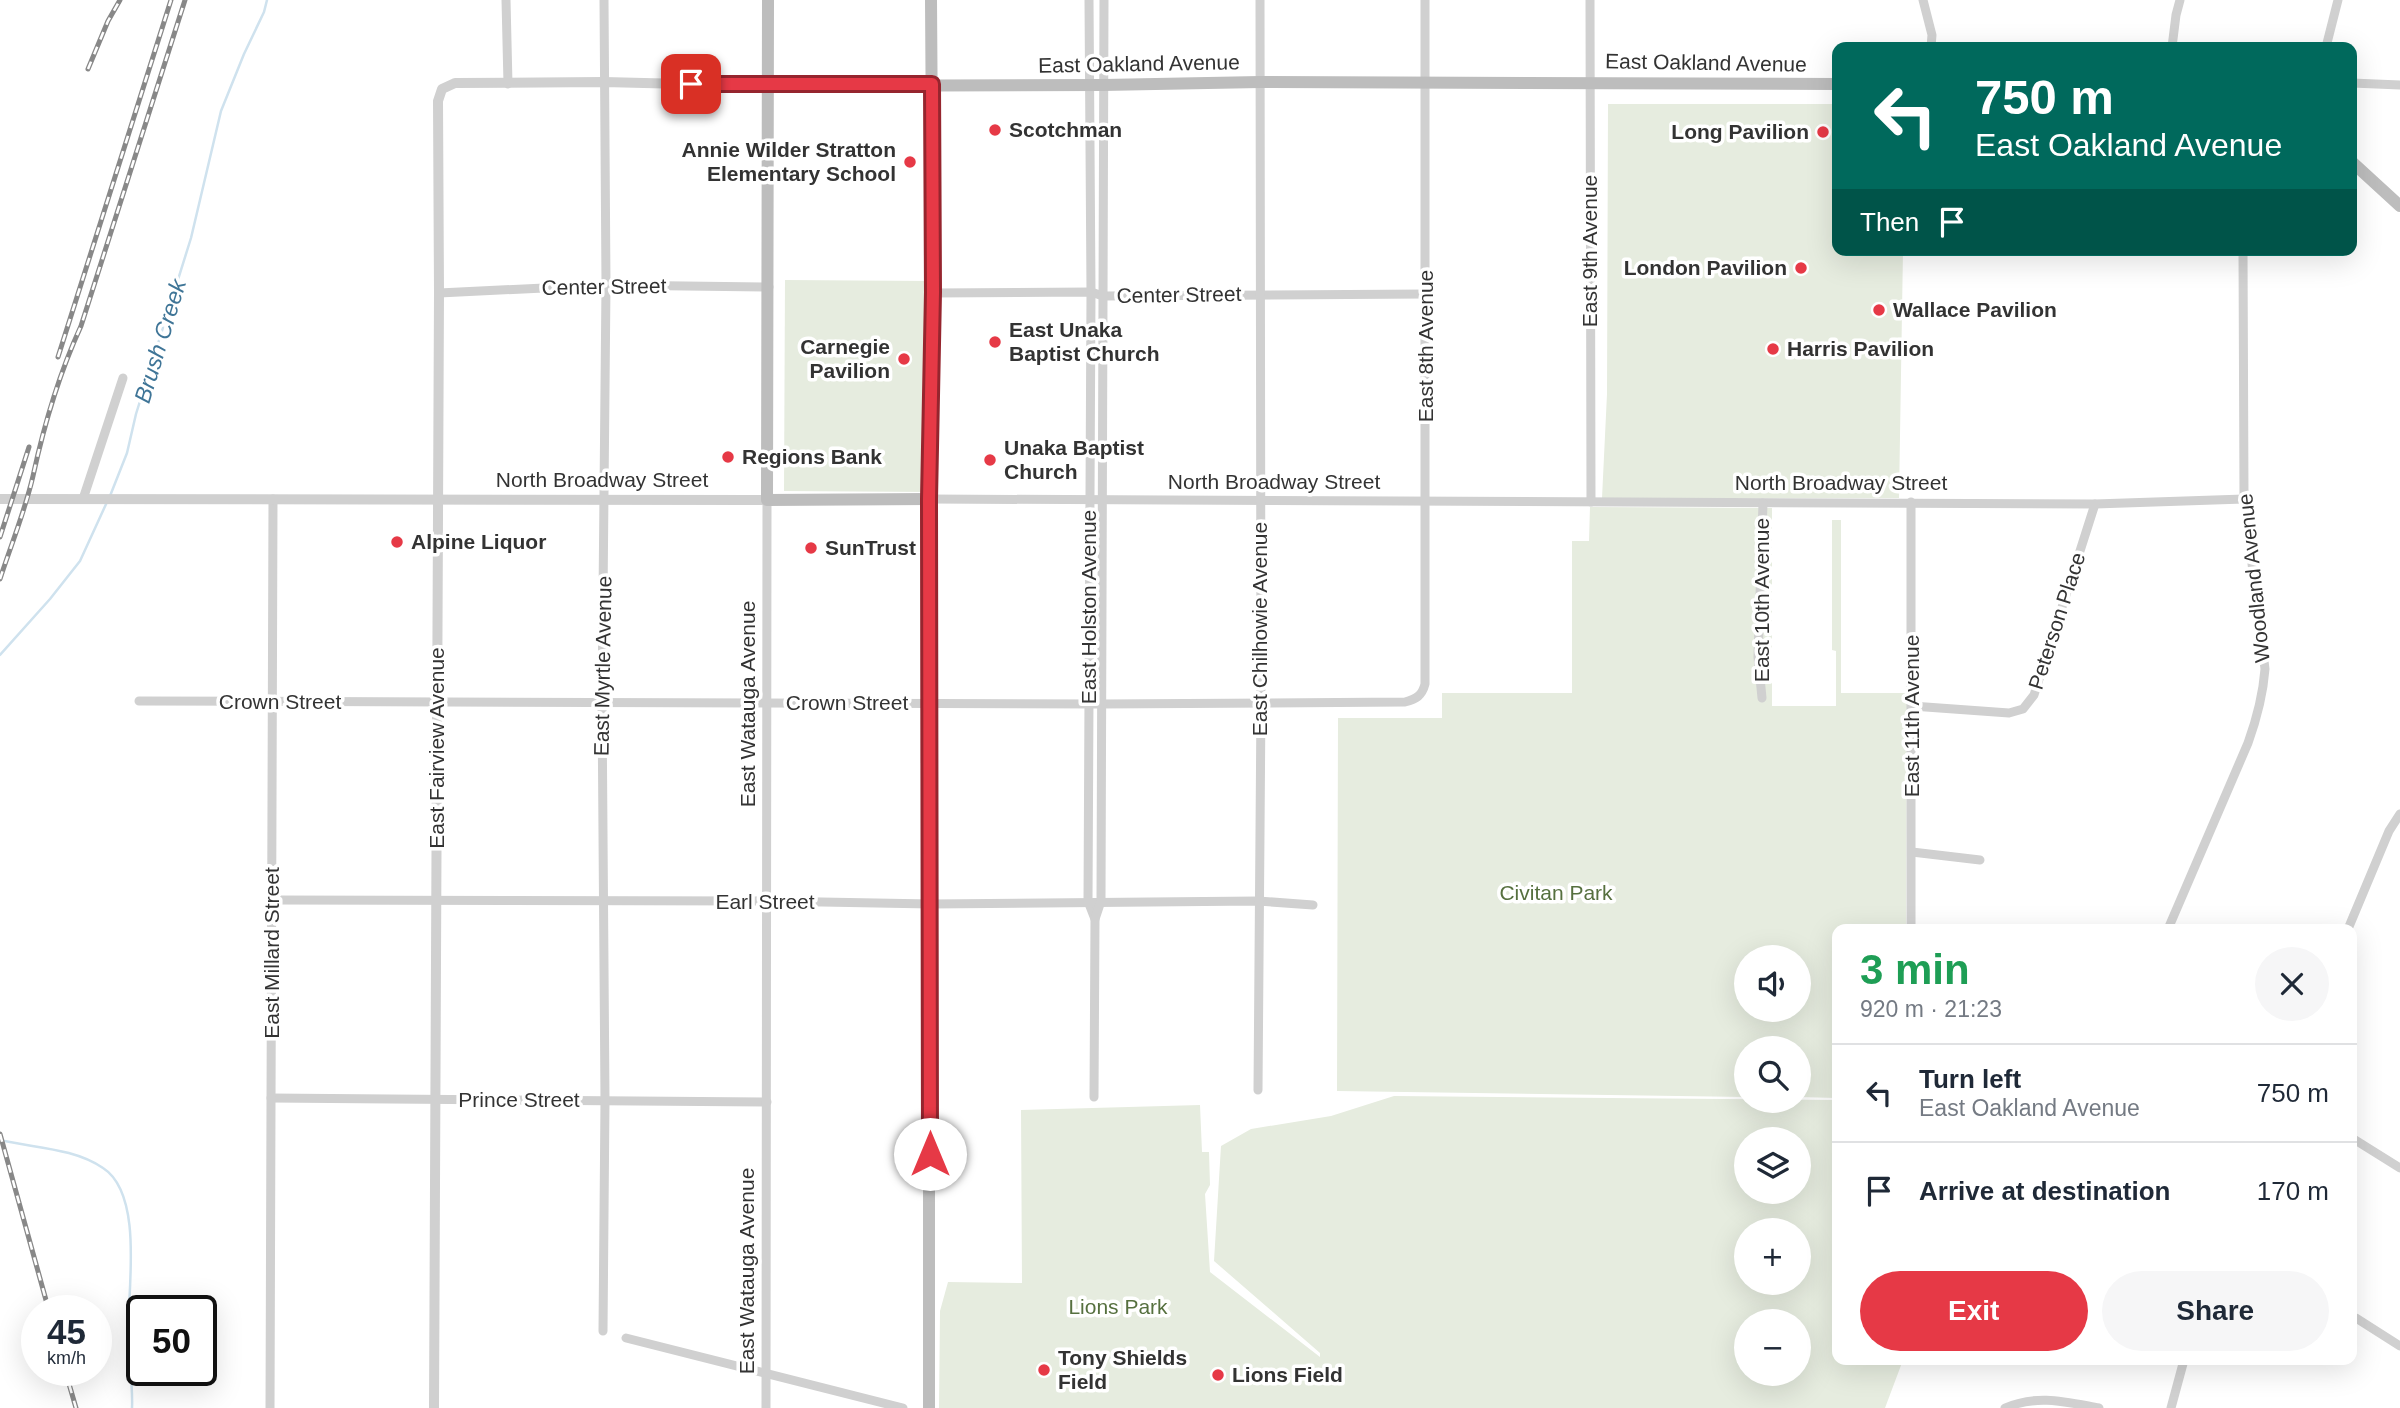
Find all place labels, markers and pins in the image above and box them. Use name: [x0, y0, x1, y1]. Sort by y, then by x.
pin: [661, 54, 721, 114]
place label: Scotchman: [1009, 118, 1122, 141]
place label: Long Pavilion: [1671, 120, 1809, 143]
marker: Scotchman: [987, 122, 1003, 138]
marker: Long Pavilion: [1815, 124, 1831, 140]
place label: Annie Wilder Stratton Elementary School: [682, 138, 896, 185]
marker: Annie Wilder Stratton Elementary School: [902, 154, 918, 170]
place label: London Pavilion: [1624, 256, 1787, 279]
marker: London Pavilion: [1793, 260, 1809, 276]
place label: Wallace Pavilion: [1893, 298, 2057, 321]
marker: Wallace Pavilion: [1871, 302, 1887, 318]
place label: East Unaka Baptist Church: [1009, 318, 1160, 365]
marker: East Unaka Baptist Church: [987, 334, 1003, 350]
place label: Carnegie Pavilion: [800, 335, 890, 382]
place label: Harris Pavilion: [1787, 337, 1934, 360]
marker: Harris Pavilion: [1765, 341, 1781, 357]
marker: Carnegie Pavilion: [896, 351, 912, 367]
place label: Unaka Baptist Church: [1004, 436, 1144, 483]
place label: Regions Bank: [742, 445, 882, 468]
marker: Regions Bank: [720, 449, 736, 465]
marker: Unaka Baptist Church: [982, 452, 998, 468]
place label: Alpine Liquor: [411, 530, 546, 553]
marker: Alpine Liquor: [389, 534, 405, 550]
place label: SunTrust: [825, 536, 916, 559]
marker: SunTrust: [803, 540, 819, 556]
place label: Tony Shields Field: [1058, 1346, 1187, 1393]
marker: Tony Shields Field: [1036, 1362, 1052, 1378]
place label: Lions Field: [1232, 1363, 1343, 1386]
marker: Lions Field: [1210, 1367, 1226, 1383]

